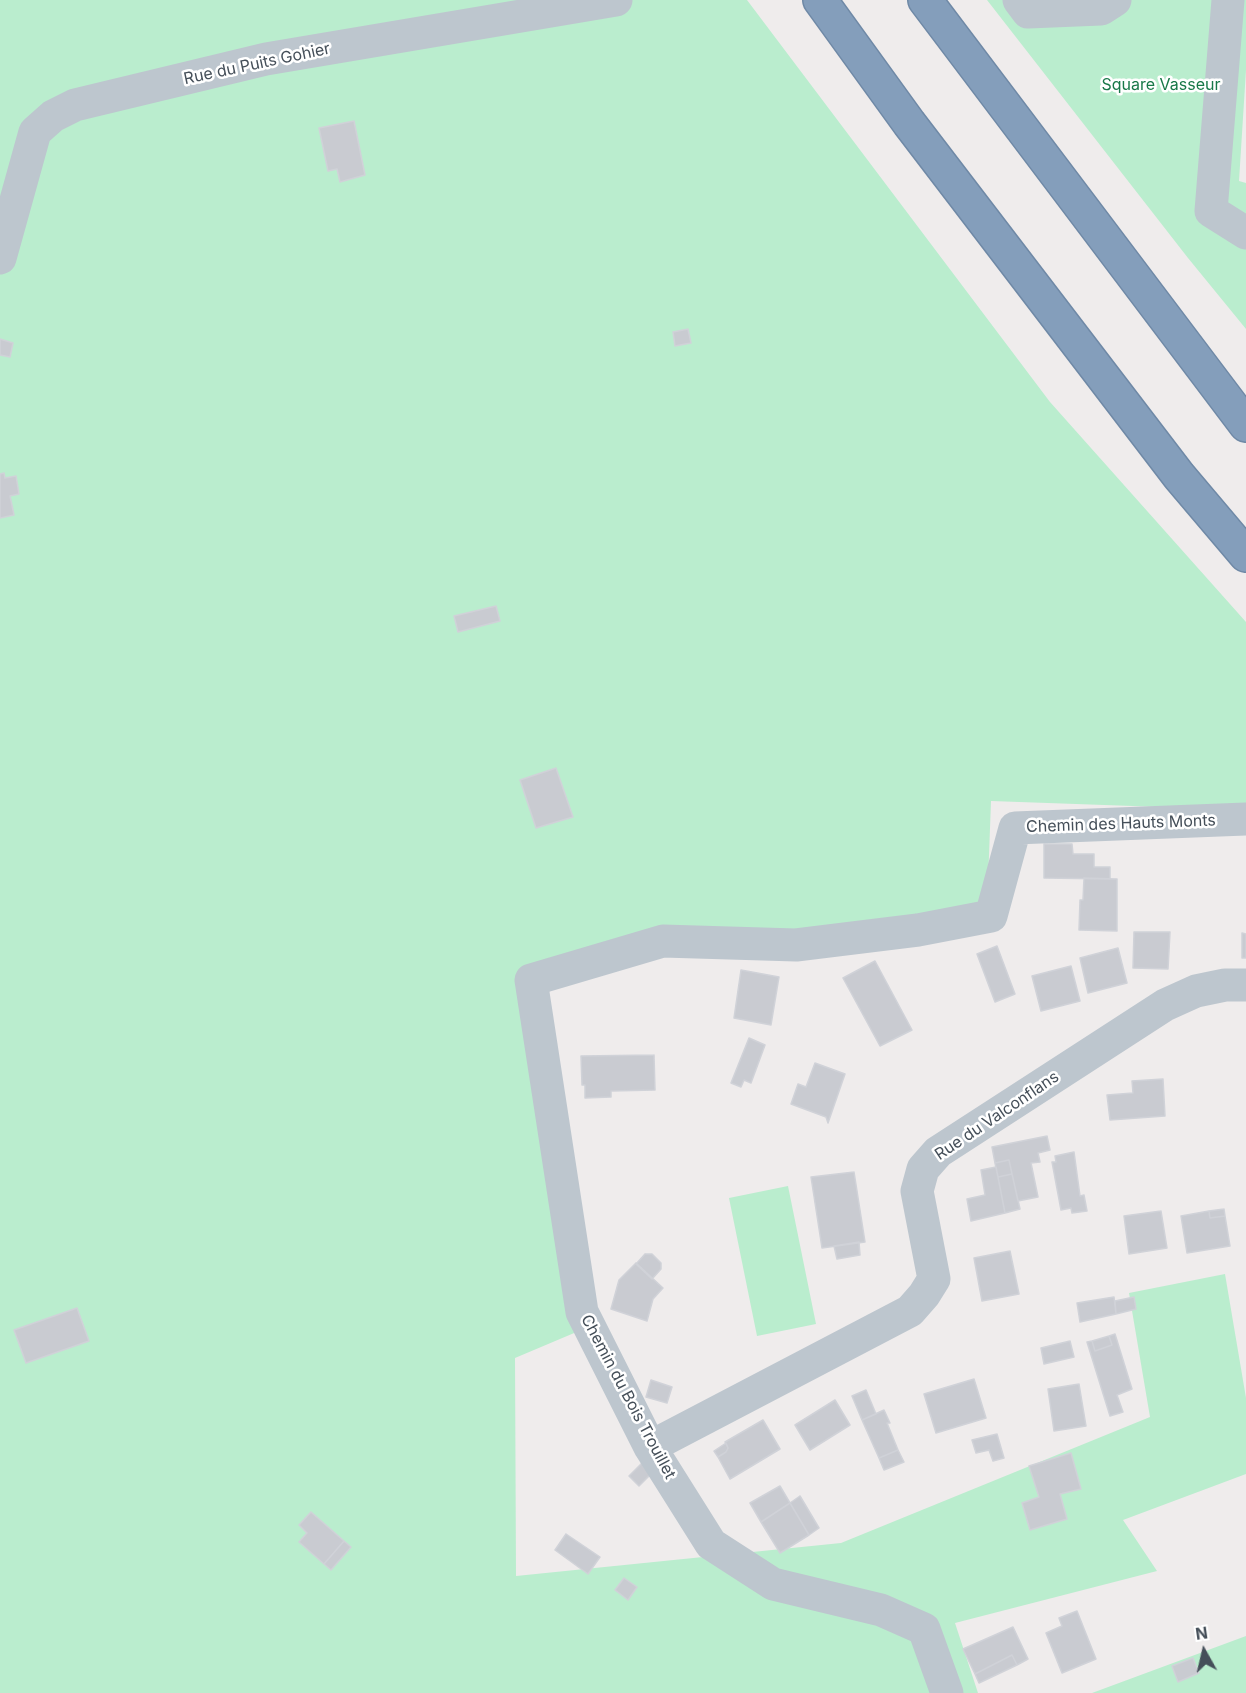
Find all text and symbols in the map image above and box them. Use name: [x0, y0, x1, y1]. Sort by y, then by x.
street label: Rue du Puits Gohier: [182, 39, 332, 89]
park label: Square Vasseur: [1101, 75, 1221, 95]
street label: Chemin des Hauts Monts: [1026, 811, 1216, 837]
street label: Rue du Valconflans: [931, 1067, 1063, 1165]
street label: Chemin du Bois Trouillet: [576, 1312, 680, 1482]
north arrow: [1174, 1621, 1234, 1681]
text: N: [1194, 1622, 1209, 1644]

